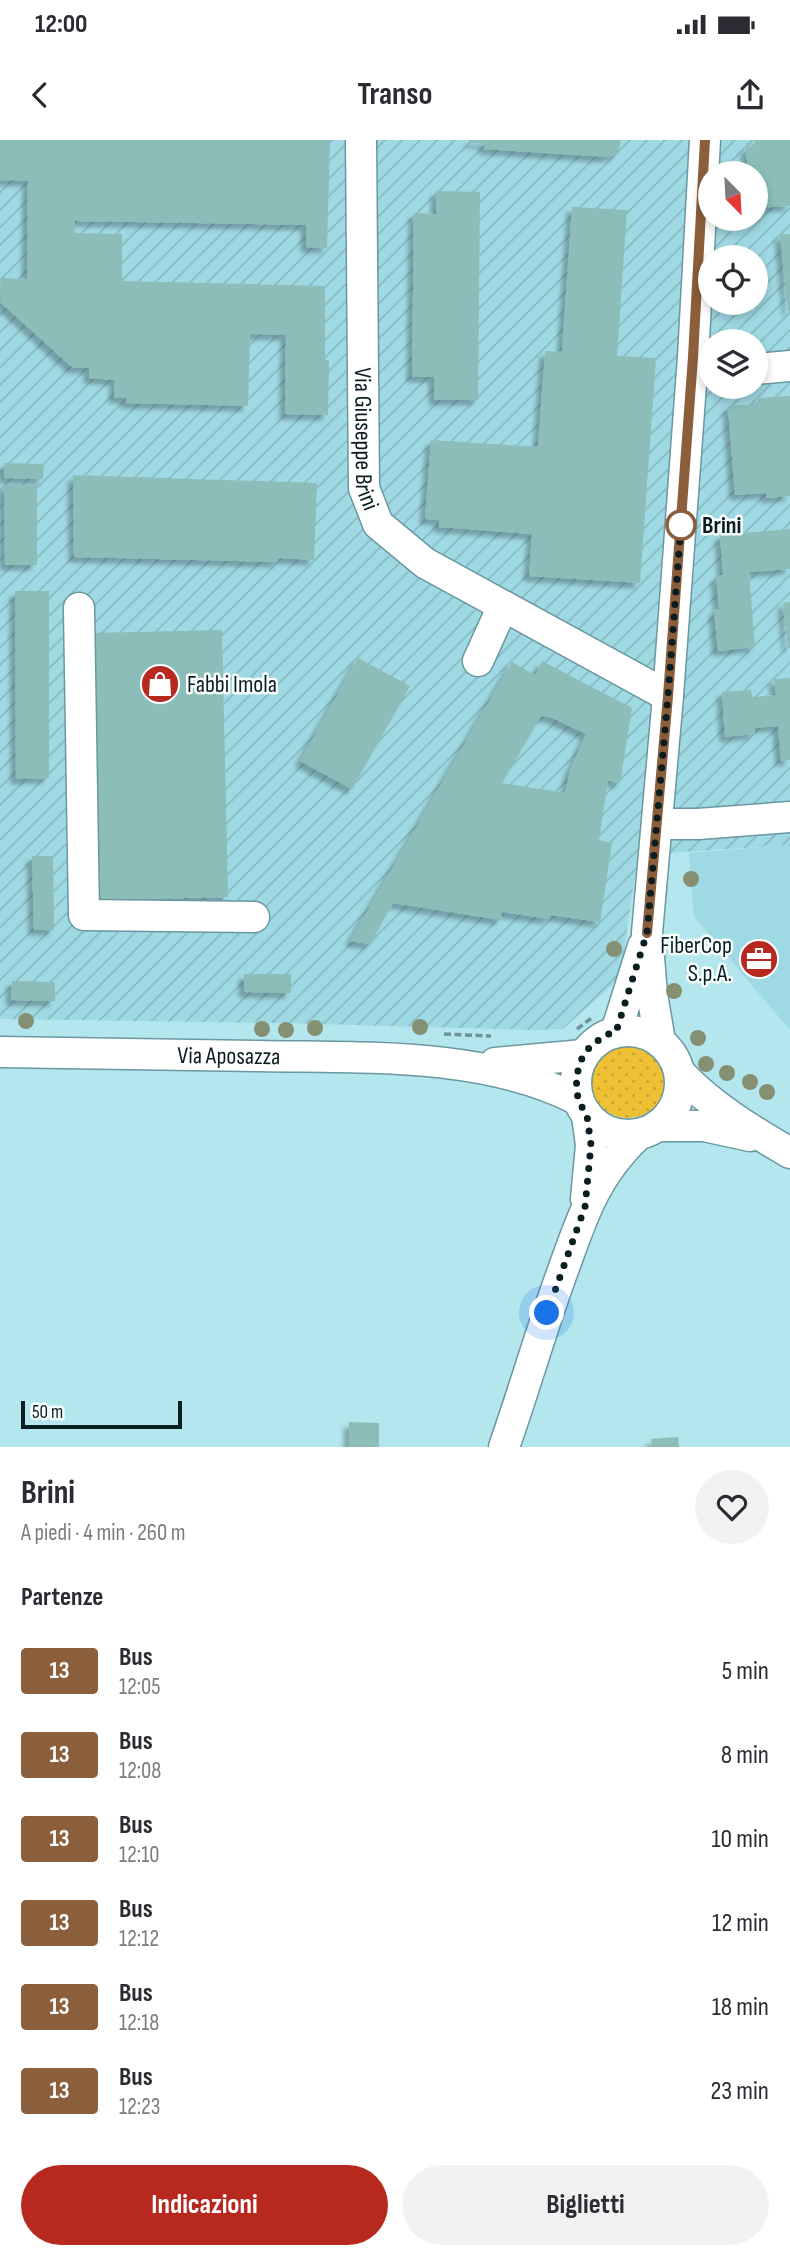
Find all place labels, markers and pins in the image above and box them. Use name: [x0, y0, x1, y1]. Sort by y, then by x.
marker: Brini: [666, 510, 696, 540]
place label: Brini: [702, 511, 741, 540]
shop icon: Fabbi Imola: [139, 663, 181, 705]
place label: Fabbi Imola: [187, 670, 277, 699]
place label: FiberCop S.p.A.: [660, 931, 732, 988]
office icon: FiberCop S.p.A.: [738, 938, 780, 980]

